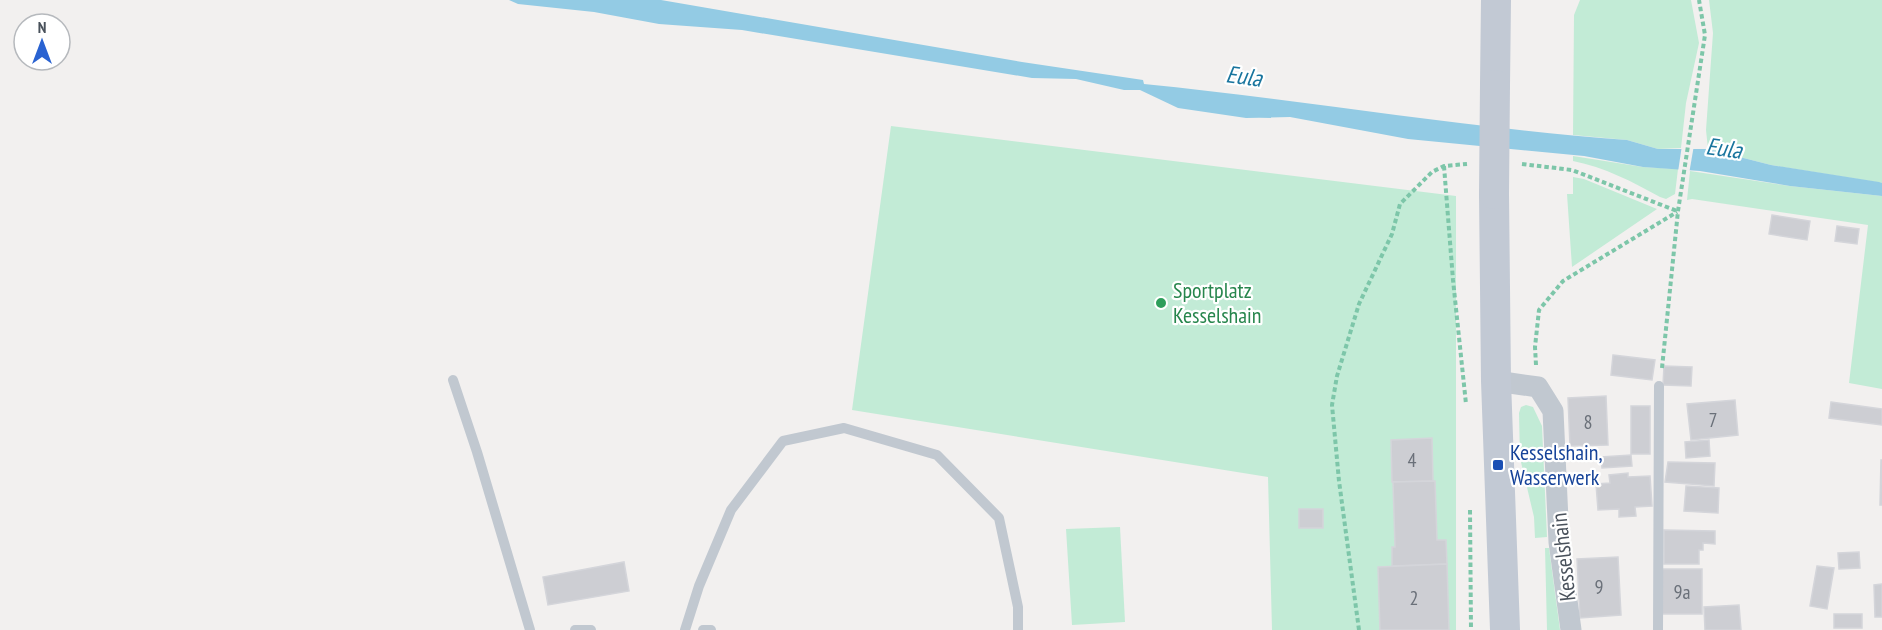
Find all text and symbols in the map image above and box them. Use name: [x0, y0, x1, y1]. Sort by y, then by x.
north arrow: [12, 12, 72, 72]
text: N: [38, 17, 46, 37]
water label: Eula: [1224, 58, 1265, 94]
water label: Eula: [1704, 130, 1745, 166]
place label: Sportplatz Kesselshain: [1173, 276, 1262, 329]
marker: Sportplatz Kesselshain: [1154, 296, 1168, 310]
house number: 7: [1709, 407, 1718, 433]
house number: 8: [1584, 409, 1593, 435]
place label: Kesselshain, Wasserwerk: [1510, 438, 1603, 491]
house number: 4: [1408, 447, 1417, 473]
marker: Kesselshain, Wasserwerk: [1491, 458, 1505, 472]
street label: Kesselshain: [1544, 512, 1582, 602]
house number: 9: [1595, 574, 1604, 600]
house number: 9a: [1674, 579, 1691, 605]
house number: 2: [1410, 585, 1419, 611]

